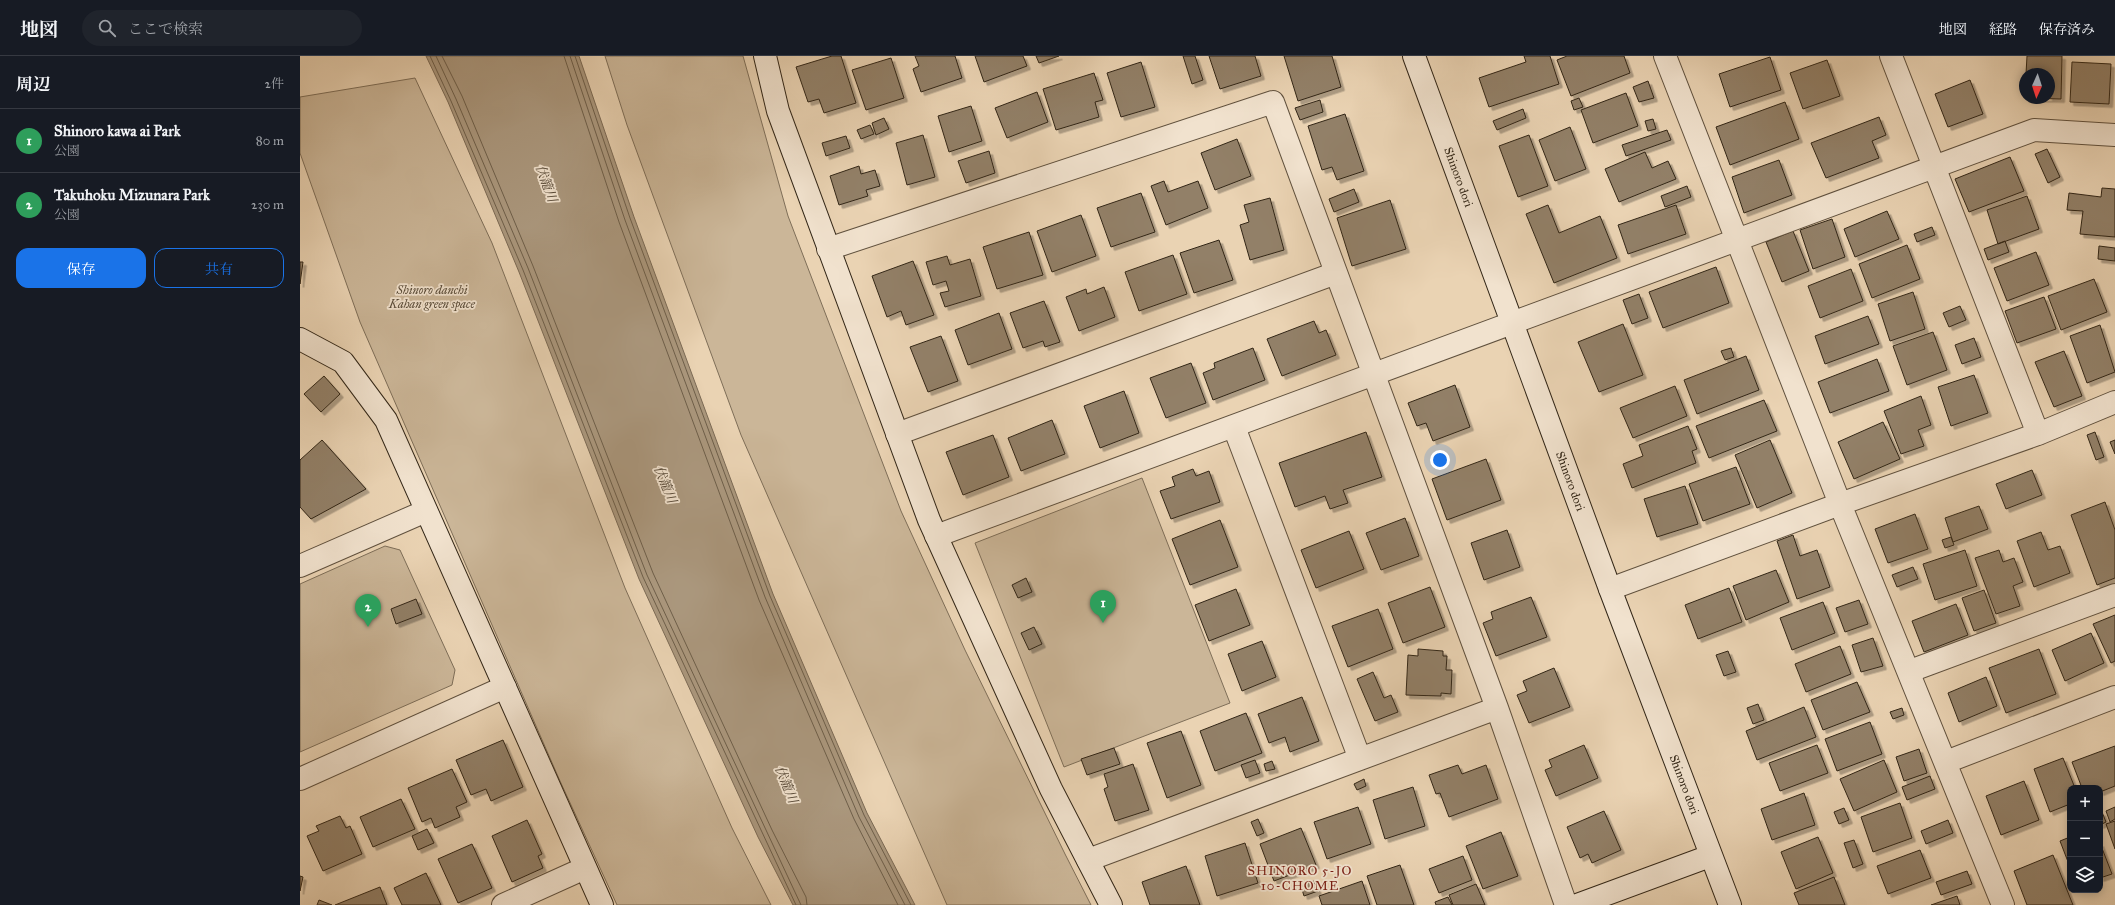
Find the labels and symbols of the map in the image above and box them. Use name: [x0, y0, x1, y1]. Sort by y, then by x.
north arrow: [2019, 68, 2055, 104]
street label: Shinoro dori: [1441, 145, 1476, 210]
water label: 伏籠川: [532, 162, 561, 206]
park label: Shinoro danchi Kahan green space: [388, 283, 475, 312]
street label: Shinoro dori: [1553, 449, 1588, 514]
your location: [1430, 450, 1450, 470]
water label: 伏籠川: [650, 463, 681, 507]
pin: 1: [1090, 590, 1116, 623]
pin: 2: [355, 594, 381, 627]
street label: Shinoro dori: [1667, 753, 1702, 817]
water label: 伏籠川: [771, 763, 802, 807]
district label: SHINORO 5-JO 10-CHOME: [1248, 863, 1352, 894]

